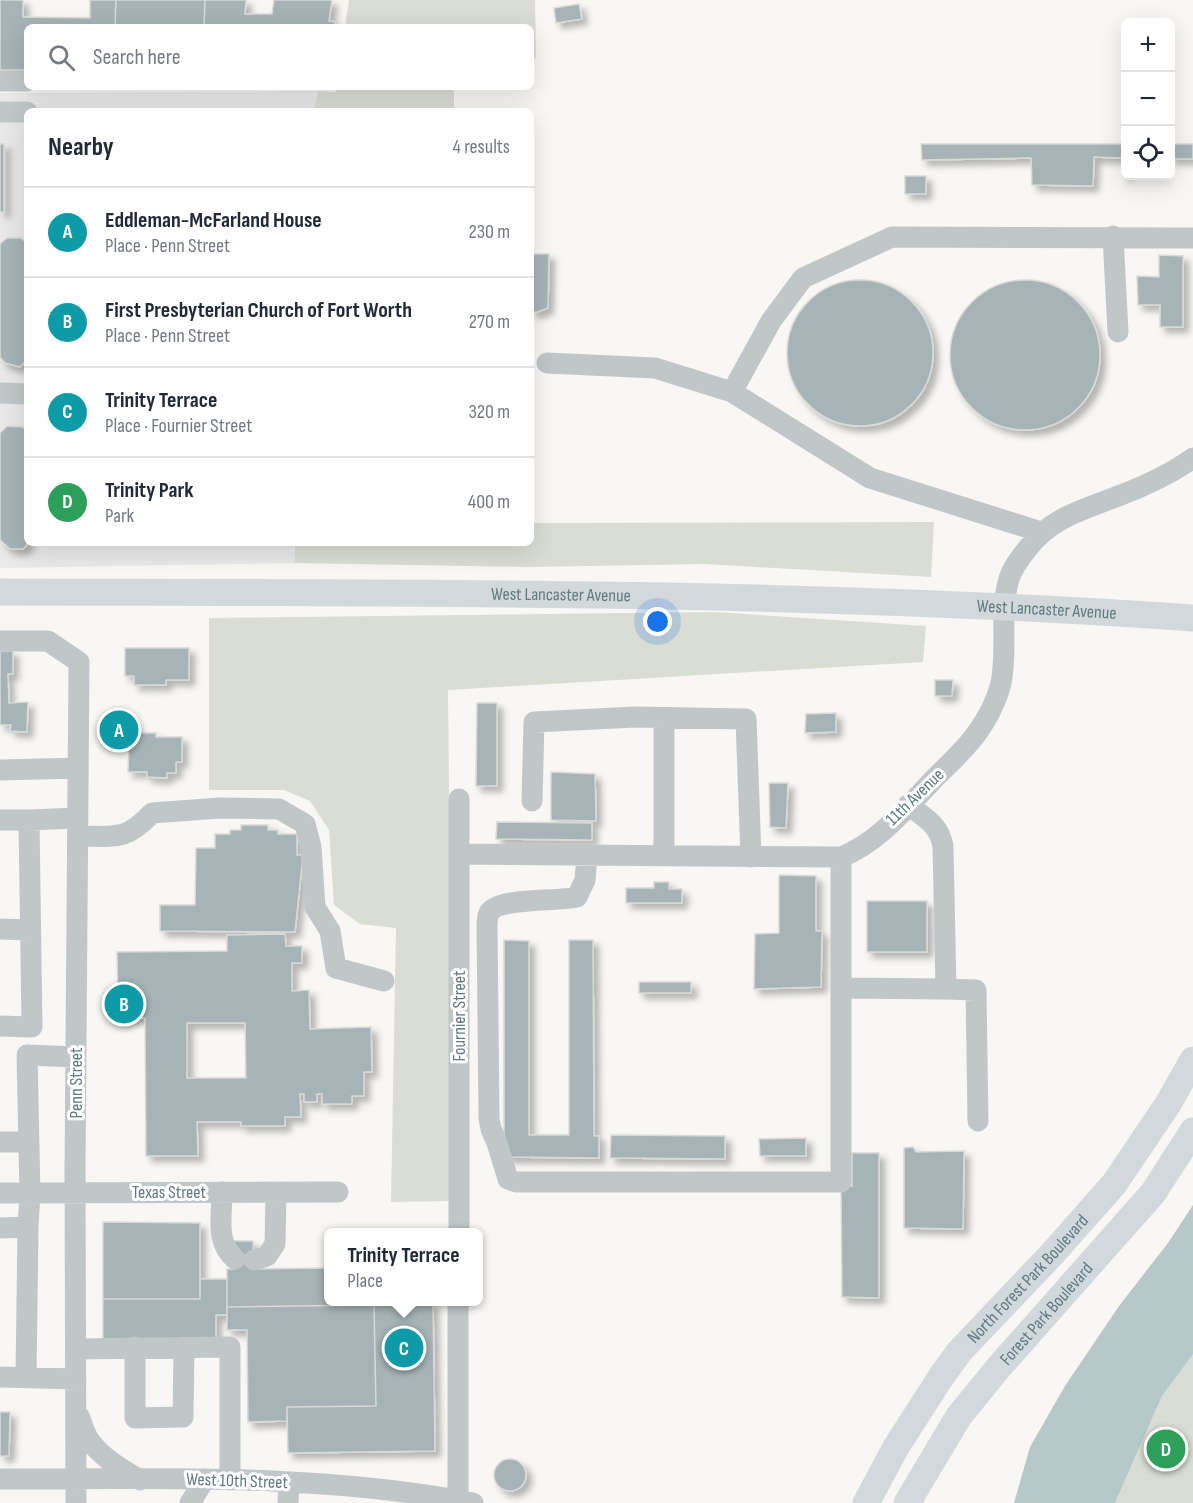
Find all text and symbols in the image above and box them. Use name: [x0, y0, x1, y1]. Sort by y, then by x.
map controls: [1121, 18, 1175, 180]
button: +: [1121, 18, 1175, 72]
search box: [24, 24, 534, 90]
icon: search: [45, 41, 78, 74]
text: Search here: [93, 44, 180, 71]
button: −: [1121, 72, 1175, 126]
button: locate: [1121, 126, 1175, 180]
text: Nearby: [48, 132, 114, 163]
text: 4 results: [453, 135, 510, 159]
text: Eddleman-McFarland House: [105, 207, 322, 234]
text: A: [63, 220, 72, 244]
text: 230 m: [468, 220, 510, 244]
text: Place · Penn Street: [105, 234, 230, 258]
text: First Presbyterian Church of Fort Worth: [105, 297, 412, 324]
text: B: [63, 310, 72, 334]
text: 270 m: [469, 310, 510, 334]
text: Place · Penn Street: [105, 324, 230, 348]
text: Trinity Terrace: [105, 387, 217, 414]
text: C: [62, 400, 73, 424]
text: 320 m: [468, 400, 510, 424]
text: Place · Fournier Street: [105, 414, 252, 438]
text: Trinity Park: [105, 477, 194, 504]
text: D: [62, 490, 73, 514]
text: 400 m: [468, 490, 510, 514]
text: Park: [105, 504, 134, 528]
street label: West Lancaster Avenue: [491, 583, 631, 606]
street label: West Lancaster Avenue: [976, 595, 1117, 623]
your location: [643, 607, 672, 636]
pin: A: [100, 708, 138, 752]
street label: 11th Avenue: [882, 764, 948, 830]
street label: Fournier Street: [449, 970, 470, 1062]
pin: B: [104, 982, 144, 1026]
street label: Penn Street: [66, 1047, 87, 1119]
street label: Texas Street: [132, 1182, 207, 1203]
street label: North Forest Park Boulevard: [962, 1211, 1092, 1349]
popup: [324, 1228, 483, 1306]
text: Trinity Terrace: [347, 1242, 460, 1269]
street label: Forest Park Boulevard: [995, 1258, 1097, 1370]
text: Place: [347, 1269, 383, 1293]
pin: C: [384, 1326, 424, 1370]
pin: D: [1146, 1426, 1186, 1472]
street label: West 10th Street: [186, 1469, 289, 1493]

